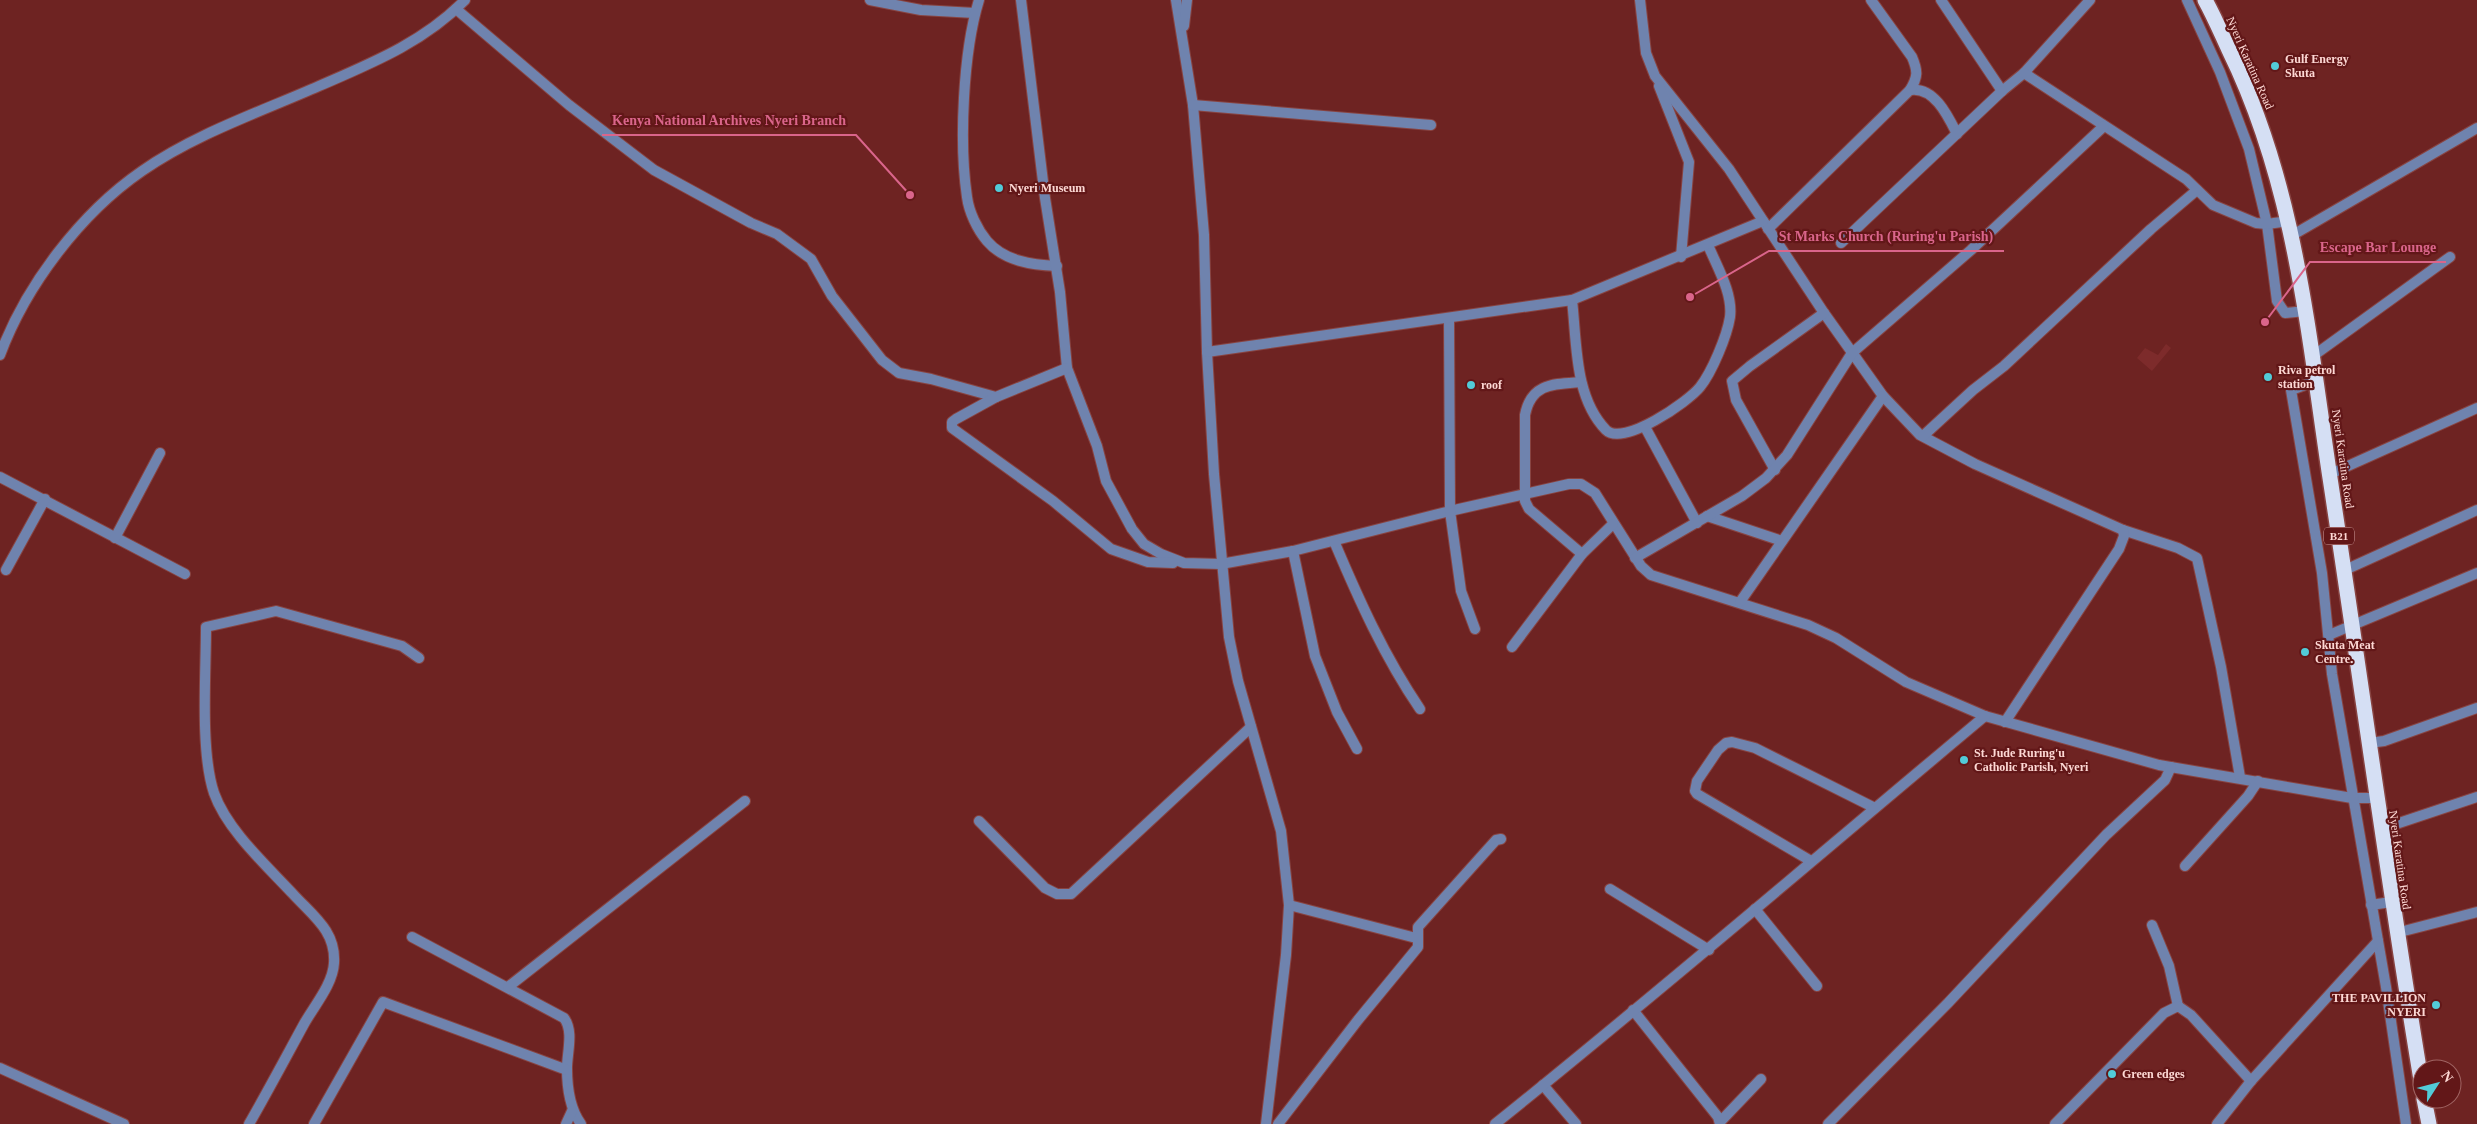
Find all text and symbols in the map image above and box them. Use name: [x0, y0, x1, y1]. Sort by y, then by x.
street label: Nyeri Karatina Road: [2223, 14, 2277, 112]
place label: Gulf Energy Skuta: [2285, 52, 2349, 80]
marker: Gulf Energy Skuta: [2269, 60, 2281, 72]
callout: Kenya National Archives Nyeri Branch: [602, 106, 856, 135]
text: Kenya National Archives Nyeri Branch: [612, 113, 846, 128]
place label: Nyeri Museum: [1009, 181, 1085, 195]
marker: Nyeri Museum: [993, 182, 1005, 194]
callout: St Marks Church (Ruring'u Parish): [1769, 222, 2004, 251]
text: St Marks Church (Ruring'u Parish): [1779, 229, 1994, 245]
callout: Escape Bar Lounge: [2310, 233, 2446, 262]
text: Escape Bar Lounge: [2320, 240, 2436, 255]
place label: Riva petrol station: [2278, 363, 2336, 391]
marker: Riva petrol station: [2262, 371, 2274, 383]
place label: roof: [1481, 378, 1503, 392]
marker: roof: [1465, 379, 1477, 391]
street label: Nyeri Karatina Road: [2329, 409, 2357, 509]
road number: B21: [2324, 528, 2354, 544]
place label: Skuta Meat Centre.: [2315, 638, 2375, 666]
marker: Skuta Meat Centre.: [2299, 646, 2311, 658]
place label: St. Jude Ruring'u Catholic Parish, Nyeri: [1974, 746, 2089, 774]
marker: St. Jude Ruring'u Catholic Parish, Nyeri: [1958, 754, 1970, 766]
street label: Nyeri Karatina Road: [2386, 810, 2414, 910]
place label: THE PAVILLION NYERI: [2332, 991, 2426, 1019]
marker: THE PAVILLION NYERI: [2430, 999, 2442, 1011]
north arrow: [2412, 1059, 2462, 1109]
place label: Green edges: [2122, 1067, 2185, 1081]
marker: Green edges: [2106, 1068, 2118, 1080]
text: N: [2438, 1068, 2456, 1085]

